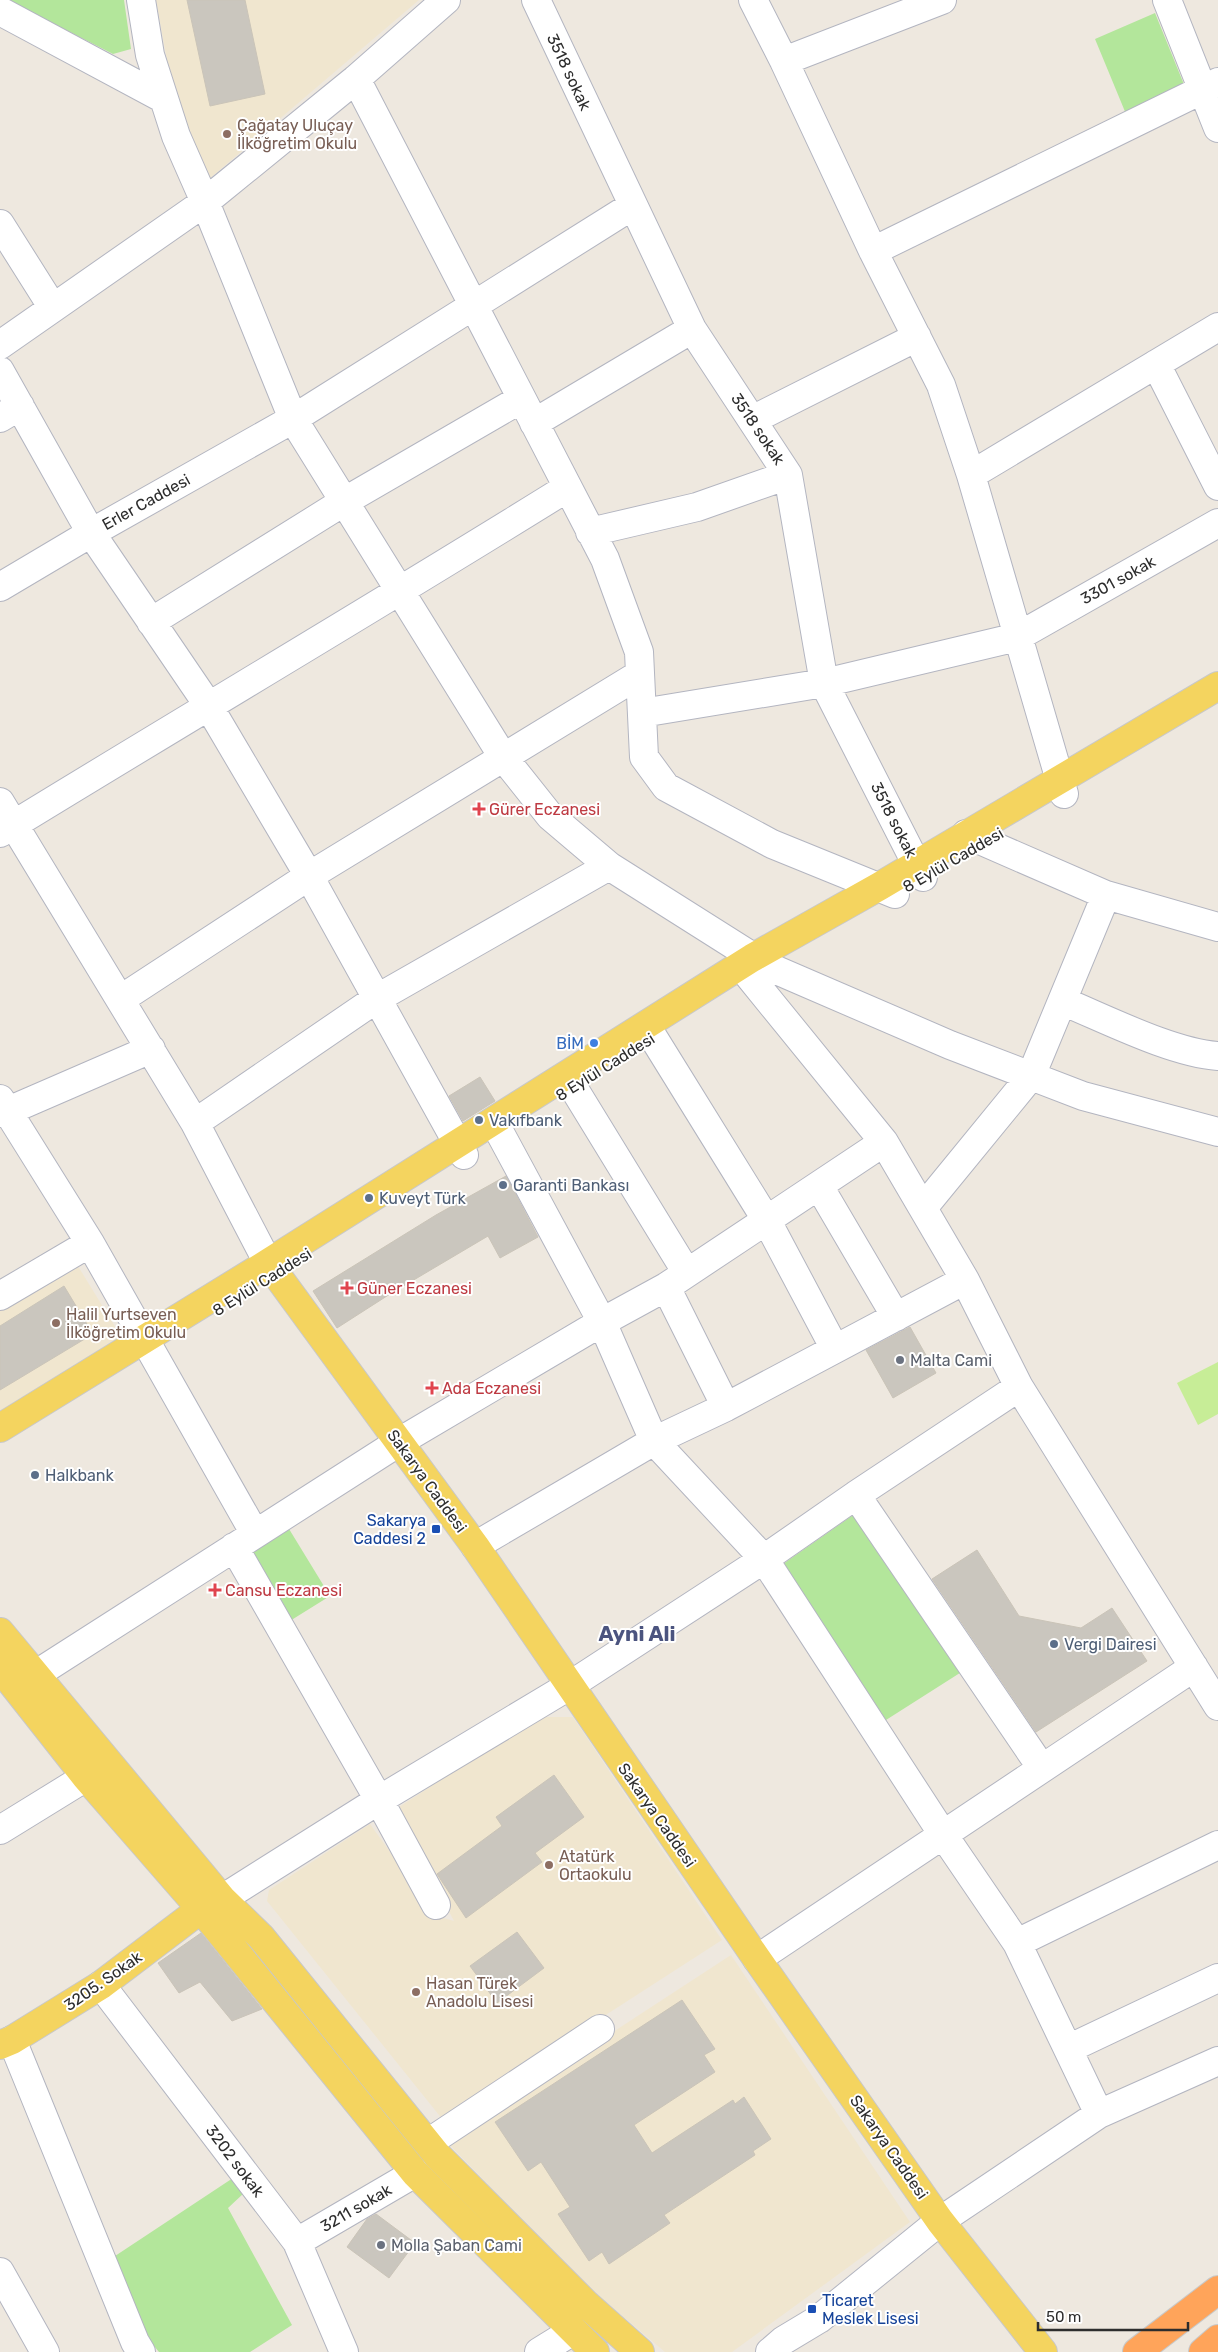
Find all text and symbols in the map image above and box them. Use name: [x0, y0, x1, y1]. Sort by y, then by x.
street label: 3518 sokak: [543, 31, 595, 114]
place label: Çağatay Uluçay İlköğretim Okulu: [237, 116, 357, 153]
marker: Çağatay Uluçay İlköğretim Okulu: [221, 128, 233, 140]
street label: 3518 sokak: [727, 390, 789, 469]
street label: Erler Caddesi: [99, 470, 193, 534]
street label: 3301 sokak: [1077, 551, 1159, 608]
street label: 3518 sokak: [867, 779, 921, 862]
place label: Gürer Eczanesi: [489, 800, 600, 819]
marker: Gürer Eczanesi: [473, 803, 485, 815]
street label: 8 Eylül Caddesi: [899, 823, 1007, 897]
street label: 8 Eylül Caddesi: [552, 1029, 658, 1105]
place label: BİM: [556, 1034, 584, 1053]
marker: BİM: [588, 1037, 600, 1049]
place label: Vakıfbank: [489, 1111, 563, 1130]
marker: Vakıfbank: [473, 1114, 485, 1126]
place label: Garanti Bankası: [513, 1176, 629, 1195]
marker: Garanti Bankası: [497, 1179, 509, 1191]
place label: Kuveyt Türk: [379, 1189, 466, 1208]
marker: Kuveyt Türk: [363, 1192, 375, 1204]
street label: 8 Eylül Caddesi: [209, 1244, 315, 1320]
place label: Güner Eczanesi: [357, 1279, 472, 1298]
marker: Güner Eczanesi: [341, 1282, 353, 1294]
place label: Halil Yurtseven İlköğretim Okulu: [66, 1305, 186, 1342]
marker: Halil Yurtseven İlköğretim Okulu: [50, 1317, 62, 1329]
place label: Malta Cami: [910, 1351, 992, 1370]
marker: Malta Cami: [894, 1354, 906, 1366]
place label: Ada Eczanesi: [442, 1379, 541, 1398]
marker: Ada Eczanesi: [426, 1382, 438, 1394]
street label: Sakarya Caddesi: [383, 1426, 471, 1536]
place label: Halkbank: [45, 1466, 114, 1485]
marker: Halkbank: [29, 1469, 41, 1481]
place label: Sakarya Caddesi 2: [353, 1511, 426, 1548]
marker: Sakarya Caddesi 2: [430, 1523, 442, 1535]
place label: Cansu Eczanesi: [225, 1581, 342, 1600]
marker: Cansu Eczanesi: [209, 1584, 221, 1596]
district label: Ayni Ali: [598, 1621, 676, 1646]
place label: Vergi Dairesi: [1064, 1635, 1157, 1654]
marker: Vergi Dairesi: [1048, 1638, 1060, 1650]
street label: Sakarya Caddesi: [614, 1759, 700, 1871]
place label: Atatürk Ortaokulu: [559, 1847, 632, 1884]
marker: Atatürk Ortaokulu: [543, 1859, 555, 1871]
street label: 3205. Sokak: [60, 1947, 146, 2015]
place label: Hasan Türek Anadolu Lisesi: [426, 1974, 533, 2011]
marker: Hasan Türek Anadolu Lisesi: [410, 1986, 422, 1998]
street label: Sakarya Caddesi: [846, 2091, 932, 2203]
street label: 3202 sokak: [202, 2121, 269, 2201]
street label: 3211 sokak: [317, 2180, 396, 2236]
place label: Molla Şaban Cami: [391, 2236, 522, 2255]
marker: Molla Şaban Cami: [375, 2239, 387, 2251]
place label: Ticaret Meslek Lisesi: [822, 2291, 919, 2328]
scale bar: [1038, 2300, 1188, 2332]
marker: Ticaret Meslek Lisesi: [806, 2303, 818, 2315]
text: 50 m: [1046, 2308, 1081, 2326]

